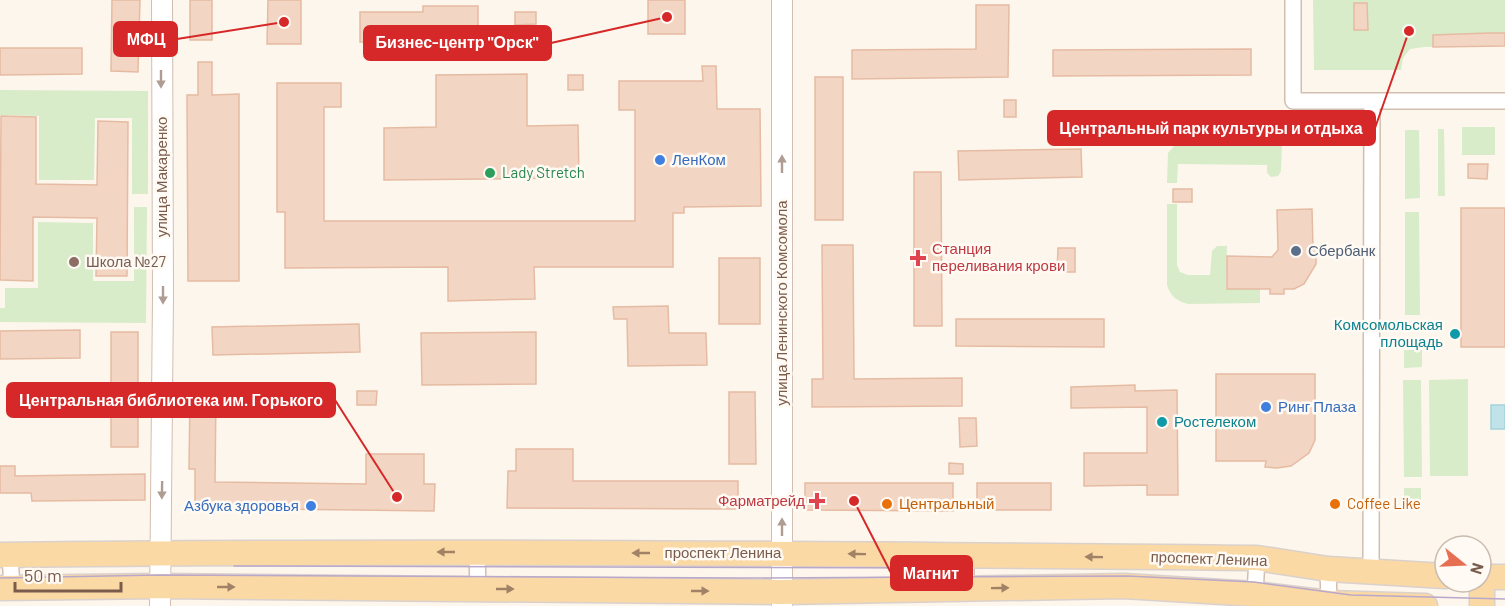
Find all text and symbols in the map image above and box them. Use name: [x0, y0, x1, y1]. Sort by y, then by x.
callout: МФЦ: [114, 22, 177, 56]
callout: Бизнес-центр "Орск": [364, 26, 551, 60]
text: МФЦ: [127, 29, 166, 48]
text: Бизнес-центр "Орск": [376, 32, 539, 51]
one-way arrow: [157, 70, 166, 89]
callout: Центральный парк культуры и отдыха: [1048, 111, 1375, 145]
street label: улица Макаренко: [152, 117, 170, 237]
text: Центральный парк культуры и отдыха: [1059, 118, 1363, 137]
place label: ЛенКом: [672, 150, 726, 168]
marker: ЛенКом: [653, 153, 667, 167]
one-way arrow: [777, 154, 787, 173]
place label: Lady Stretch: [502, 163, 585, 181]
marker: Lady Stretch: [483, 166, 497, 180]
street label: улица Ленинского Комсомола: [772, 200, 790, 406]
place label: Станция переливания крови: [932, 239, 1065, 274]
place label: Сбербанк: [1308, 241, 1376, 259]
marker: Сбербанк: [1289, 244, 1303, 258]
marker: Станция переливания крови: [909, 249, 927, 267]
place label: Школа №27: [86, 252, 166, 270]
marker: Школа №27: [67, 255, 81, 269]
one-way arrow: [158, 286, 168, 305]
place label: Комсомольская площадь: [1334, 315, 1443, 350]
marker: Комсомольская площадь: [1448, 327, 1462, 341]
callout: Центральная библиотека им. Горького: [7, 383, 335, 417]
text: Центральная библиотека им. Горького: [19, 390, 323, 409]
place label: Ринг Плаза: [1278, 397, 1357, 415]
marker: Ринг Плаза: [1259, 400, 1273, 414]
place label: Ростелеком: [1174, 412, 1256, 430]
marker: Ростелеком: [1155, 415, 1169, 429]
one-way arrow: [157, 481, 166, 500]
place label: Фарматрейд: [718, 491, 805, 509]
marker: Фарматрейд: [810, 494, 824, 508]
place label: Центральный: [899, 494, 994, 512]
place label: Coffee Like: [1347, 494, 1421, 512]
place label: Азбука здоровья: [184, 496, 299, 514]
marker: Центральный: [880, 497, 894, 511]
marker: Coffee Like: [1328, 497, 1342, 511]
marker: Азбука здоровья: [304, 499, 318, 513]
one-way arrow: [777, 517, 787, 536]
north arrow: [1433, 534, 1493, 594]
street label: проспект Ленина: [665, 543, 782, 561]
street label: проспект Ленина: [1150, 547, 1268, 569]
one-way arrow: [436, 548, 455, 557]
one-way arrow: [631, 548, 650, 558]
one-way arrow: [847, 549, 866, 559]
one-way arrow: [1084, 552, 1103, 561]
scale bar: [15, 555, 122, 593]
callout: Магнит: [891, 556, 972, 590]
text: N: [1467, 561, 1488, 577]
text: Магнит: [903, 563, 959, 582]
text: 50 m: [24, 564, 62, 586]
one-way arrow: [217, 582, 236, 592]
one-way arrow: [991, 583, 1010, 593]
one-way arrow: [496, 584, 515, 594]
one-way arrow: [691, 586, 710, 596]

